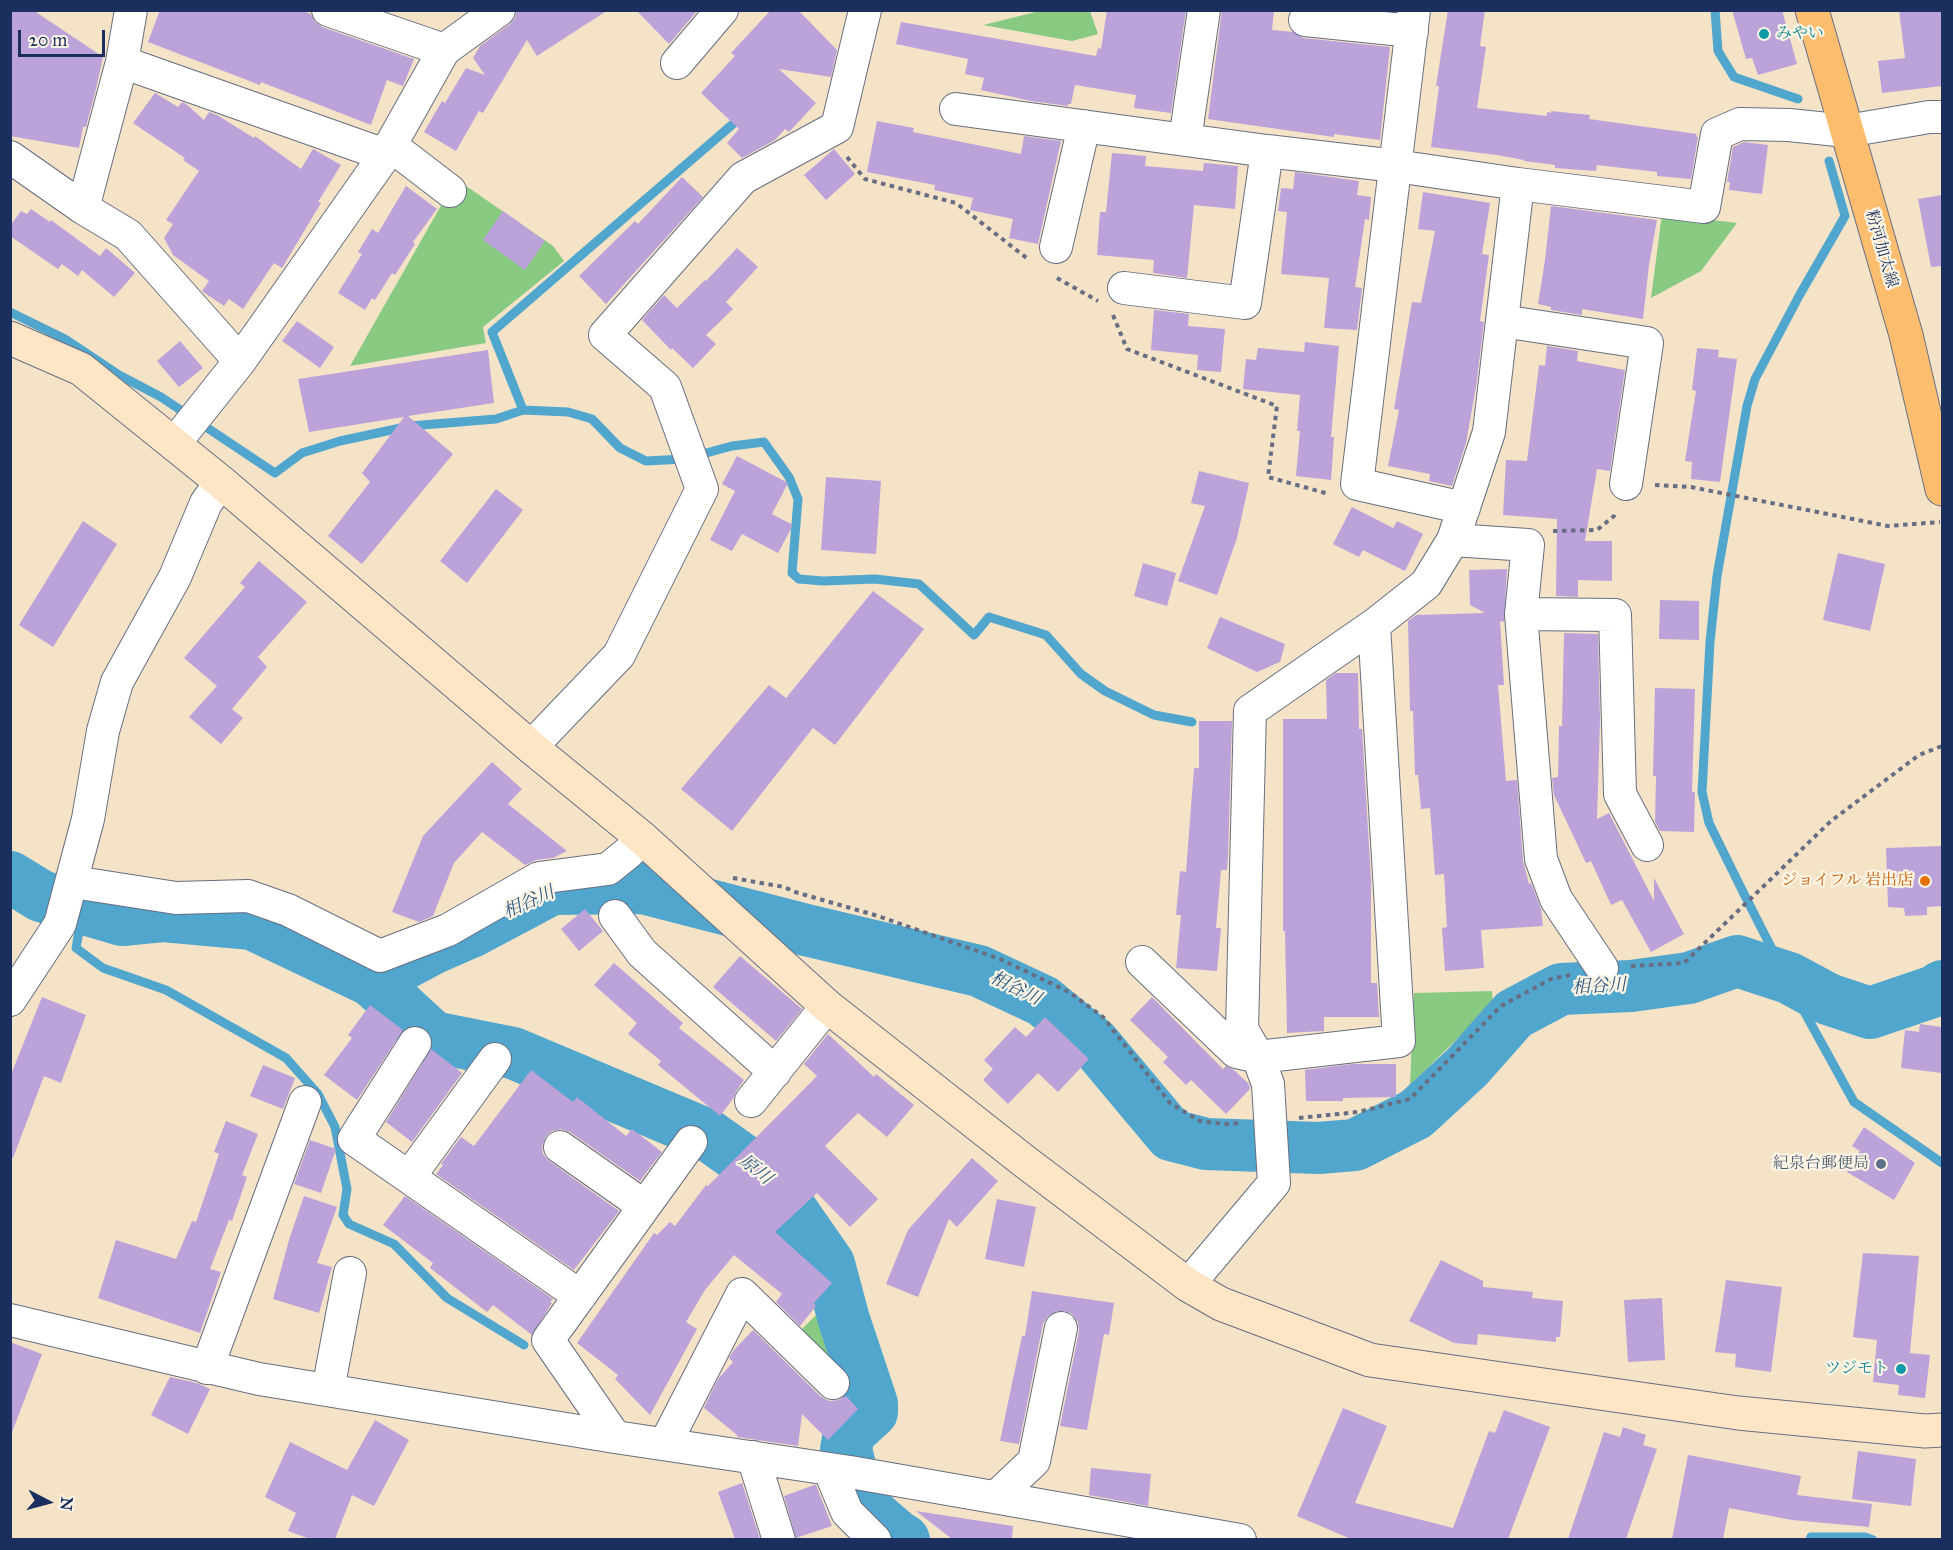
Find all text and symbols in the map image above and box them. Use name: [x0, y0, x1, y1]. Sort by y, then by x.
scale bar: [21, 18, 108, 56]
place label: みやい: [1776, 24, 1824, 44]
marker: みやい: [1757, 27, 1771, 41]
text: 20 m: [29, 29, 67, 51]
street label: 粉河加太線: [1861, 208, 1901, 290]
place label: ジョイフル 岩出店: [1782, 871, 1913, 891]
marker: ジョイフル 岩出店: [1918, 874, 1932, 888]
water label: 相谷川: [500, 882, 558, 924]
water label: 相谷川: [986, 967, 1044, 1011]
water label: 相谷川: [1571, 975, 1627, 999]
water label: 原川: [734, 1150, 776, 1190]
place label: 紀泉台郵便局: [1773, 1154, 1869, 1174]
marker: 紀泉台郵便局: [1874, 1157, 1888, 1171]
place label: ツジモト: [1825, 1359, 1889, 1379]
marker: ツジモト: [1894, 1362, 1908, 1376]
north arrow: [18, 1472, 78, 1532]
text: N: [56, 1496, 77, 1512]

